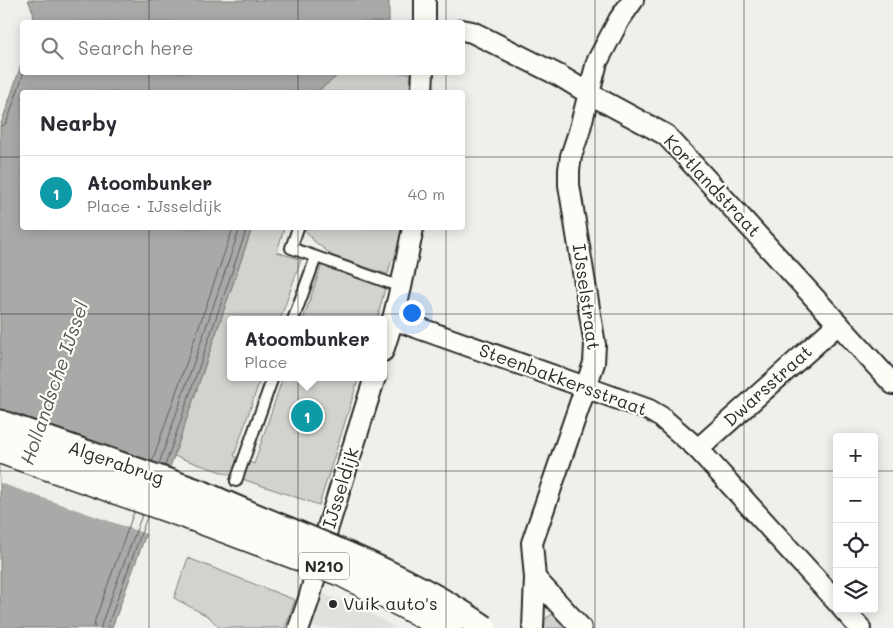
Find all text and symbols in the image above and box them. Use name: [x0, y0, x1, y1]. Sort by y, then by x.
search box: [20, 20, 465, 75]
icon: search: [38, 34, 66, 62]
text: Search here: [78, 35, 194, 60]
text: Nearby: [40, 109, 117, 136]
street label: Kortlandstraat: [659, 129, 766, 242]
text: Atoombunker: [87, 170, 212, 195]
text: 1: [52, 183, 60, 204]
text: 40 m: [408, 183, 445, 204]
text: Place · IJsseldijk: [87, 195, 221, 216]
street label: IJsselstraat: [568, 242, 606, 352]
water label: Hollandsche IJssel: [14, 297, 93, 468]
your location: [399, 300, 425, 326]
popup: [227, 316, 387, 381]
text: Atoombunker: [244, 326, 370, 351]
street label: Steenbakkersstraat: [476, 337, 651, 421]
street label: Dwarsstraat: [718, 339, 817, 431]
text: Place: [244, 351, 287, 372]
pin: 1: [291, 397, 323, 435]
map controls: [833, 433, 878, 613]
button: +: [833, 433, 878, 478]
street label: Algerabrug: [65, 434, 167, 490]
street label: IJsseldijk: [316, 444, 364, 531]
button: −: [833, 478, 878, 523]
button: locate: [833, 523, 878, 568]
road number: N210: [299, 552, 349, 580]
button: layers: [833, 568, 878, 613]
place label: Vuik auto's: [343, 591, 438, 615]
marker: Vuik auto's: [327, 598, 339, 610]

